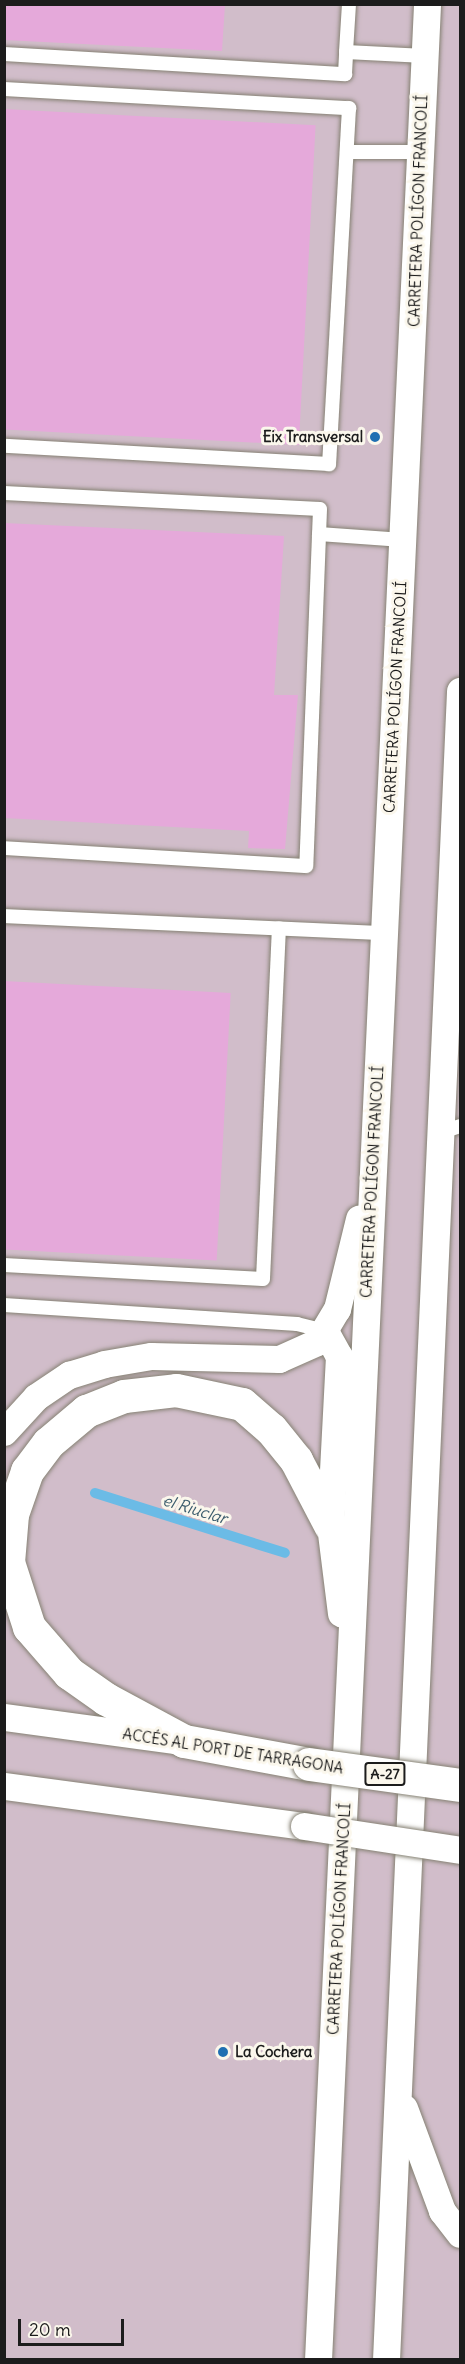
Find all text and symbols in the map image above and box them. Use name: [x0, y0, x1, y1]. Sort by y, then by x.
street label: CARRETERA POLÍGON FRANCOLÍ: [405, 95, 431, 327]
place label: Eix Transversal: [263, 428, 363, 446]
marker: Eix Transversal: [368, 430, 382, 444]
street label: CARRETERA POLÍGON FRANCOLÍ: [380, 581, 410, 813]
street label: CARRETERA POLÍGON FRANCOLÍ: [357, 1066, 387, 1298]
water label: el Riuclar: [160, 1490, 230, 1528]
street label: ACCÉS AL PORT DE TARRAGONA: [121, 1725, 345, 1777]
road number: A-27: [364, 1763, 406, 1785]
street label: CARRETERA POLÍGON FRANCOLÍ: [324, 1803, 354, 2035]
place label: La Cochera: [235, 2043, 312, 2061]
marker: La Cochera: [216, 2045, 230, 2059]
scale bar: [21, 2307, 128, 2345]
text: 20 m: [29, 2318, 71, 2341]

